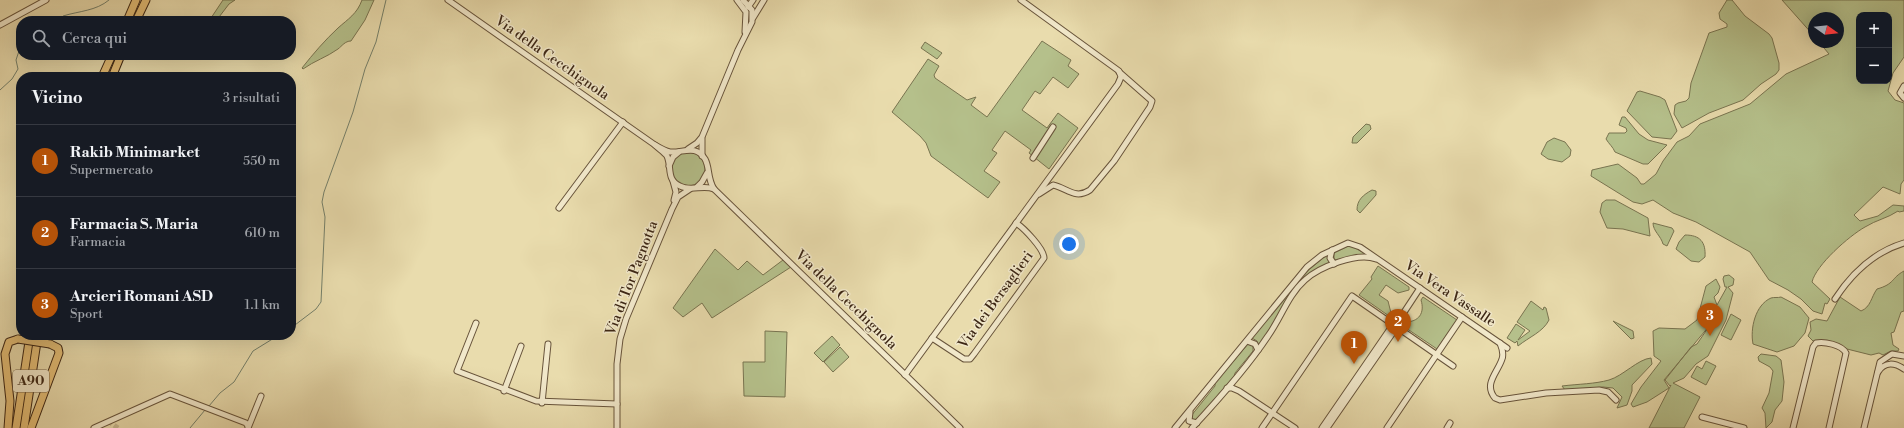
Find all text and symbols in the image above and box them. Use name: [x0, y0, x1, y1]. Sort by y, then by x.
street label: Via della Cecchignola: [491, 11, 613, 105]
north arrow: [1808, 12, 1844, 48]
map controls: [1856, 12, 1892, 84]
button: +: [1856, 12, 1892, 48]
search box: [16, 16, 296, 60]
icon: search: [30, 27, 52, 49]
text: Cerca qui: [62, 29, 127, 48]
button: −: [1856, 48, 1892, 84]
text: Vicino: [32, 87, 83, 109]
text: 3 risultati: [223, 90, 280, 106]
text: Rakib Minimarket: [70, 143, 200, 162]
text: 1: [42, 153, 48, 169]
text: 550 m: [243, 153, 280, 169]
text: Supermercato: [70, 162, 153, 178]
text: Farmacia S. Maria: [70, 215, 198, 234]
street label: Via di Tor Pagnotta: [602, 217, 662, 339]
text: 2: [41, 225, 49, 241]
text: 610 m: [245, 225, 280, 241]
text: Farmacia: [70, 234, 126, 250]
your location: [1059, 234, 1079, 254]
street label: Via della Cecchignola: [790, 246, 902, 354]
street label: Via dei Bersaglieri: [954, 247, 1038, 353]
street label: Via Vera Vassalle: [1400, 256, 1499, 331]
text: Arcieri Romani ASD: [70, 287, 213, 306]
text: 3: [41, 297, 49, 313]
text: 1.1 km: [245, 297, 280, 313]
pin: 3: [1697, 303, 1723, 336]
text: Sport: [70, 306, 103, 322]
pin: 2: [1385, 309, 1411, 342]
pin: 1: [1341, 331, 1367, 364]
road number: A90: [13, 370, 49, 392]

